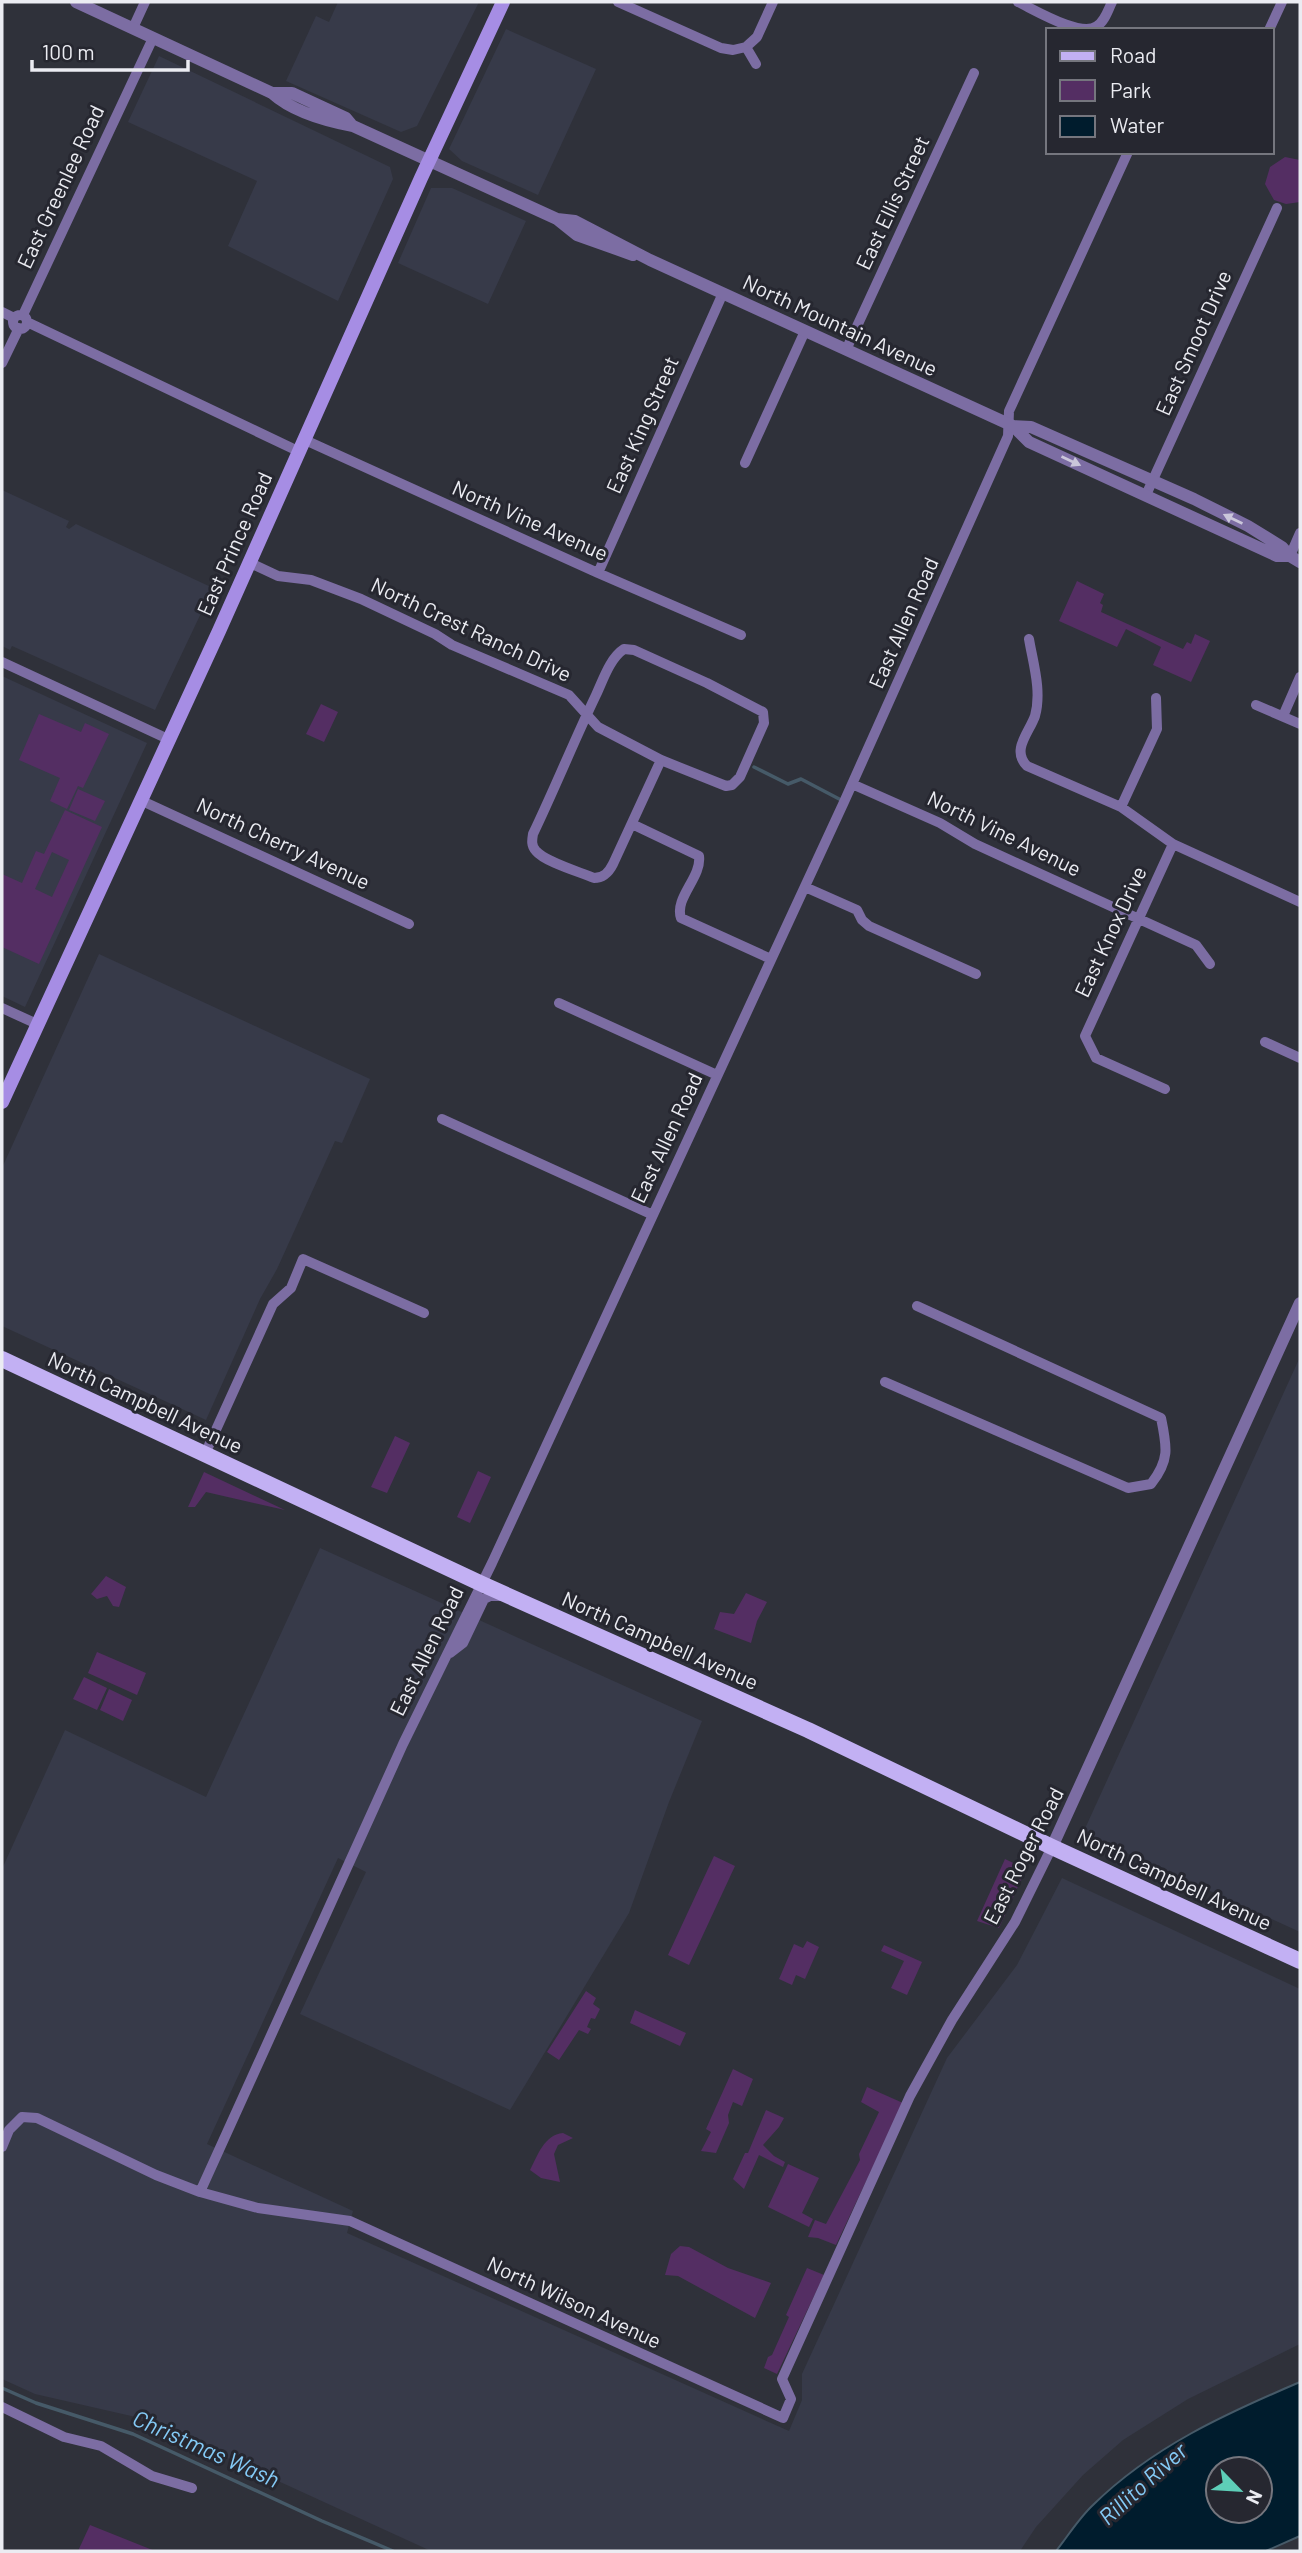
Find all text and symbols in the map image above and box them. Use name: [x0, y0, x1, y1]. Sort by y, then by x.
scale bar: [32, 28, 187, 72]
legend: [1046, 28, 1274, 154]
text: 100 m: [42, 39, 95, 64]
text: Road: [1110, 42, 1156, 67]
text: Park: [1110, 77, 1151, 102]
street label: East Greenlee Road: [11, 101, 108, 272]
text: Water: [1110, 112, 1165, 137]
street label: East Ellis Street: [850, 132, 934, 273]
street label: East Smoot Drive: [1149, 266, 1236, 419]
street label: North Mountain Avenue: [739, 269, 942, 381]
street label: East King Street: [600, 352, 683, 497]
one-way arrow: [1061, 455, 1081, 467]
street label: East Prince Road: [191, 468, 277, 619]
street label: North Vine Avenue: [449, 474, 612, 565]
one-way arrow: [1223, 513, 1243, 524]
street label: East Allen Road: [863, 553, 943, 692]
street label: North Crest Ranch Drive: [368, 571, 576, 686]
street label: North Vine Avenue: [924, 785, 1086, 881]
street label: North Cherry Avenue: [193, 792, 374, 894]
street label: East Knox Drive: [1068, 862, 1151, 1001]
street label: East Allen Road: [625, 1068, 707, 1207]
street label: North Campbell Avenue: [44, 1345, 247, 1458]
street label: East Allen Road: [384, 1582, 468, 1719]
street label: North Campbell Avenue: [559, 1585, 763, 1694]
street label: East Roger Road: [977, 1783, 1068, 1928]
street label: North Campbell Avenue: [1073, 1822, 1276, 1935]
street label: North Wilson Avenue: [484, 2250, 666, 2353]
water label: Christmas Wash: [129, 2403, 284, 2493]
water label: Rillito River: [1092, 2436, 1193, 2530]
north arrow: [1204, 2455, 1274, 2525]
text: N: [1242, 2487, 1268, 2508]

